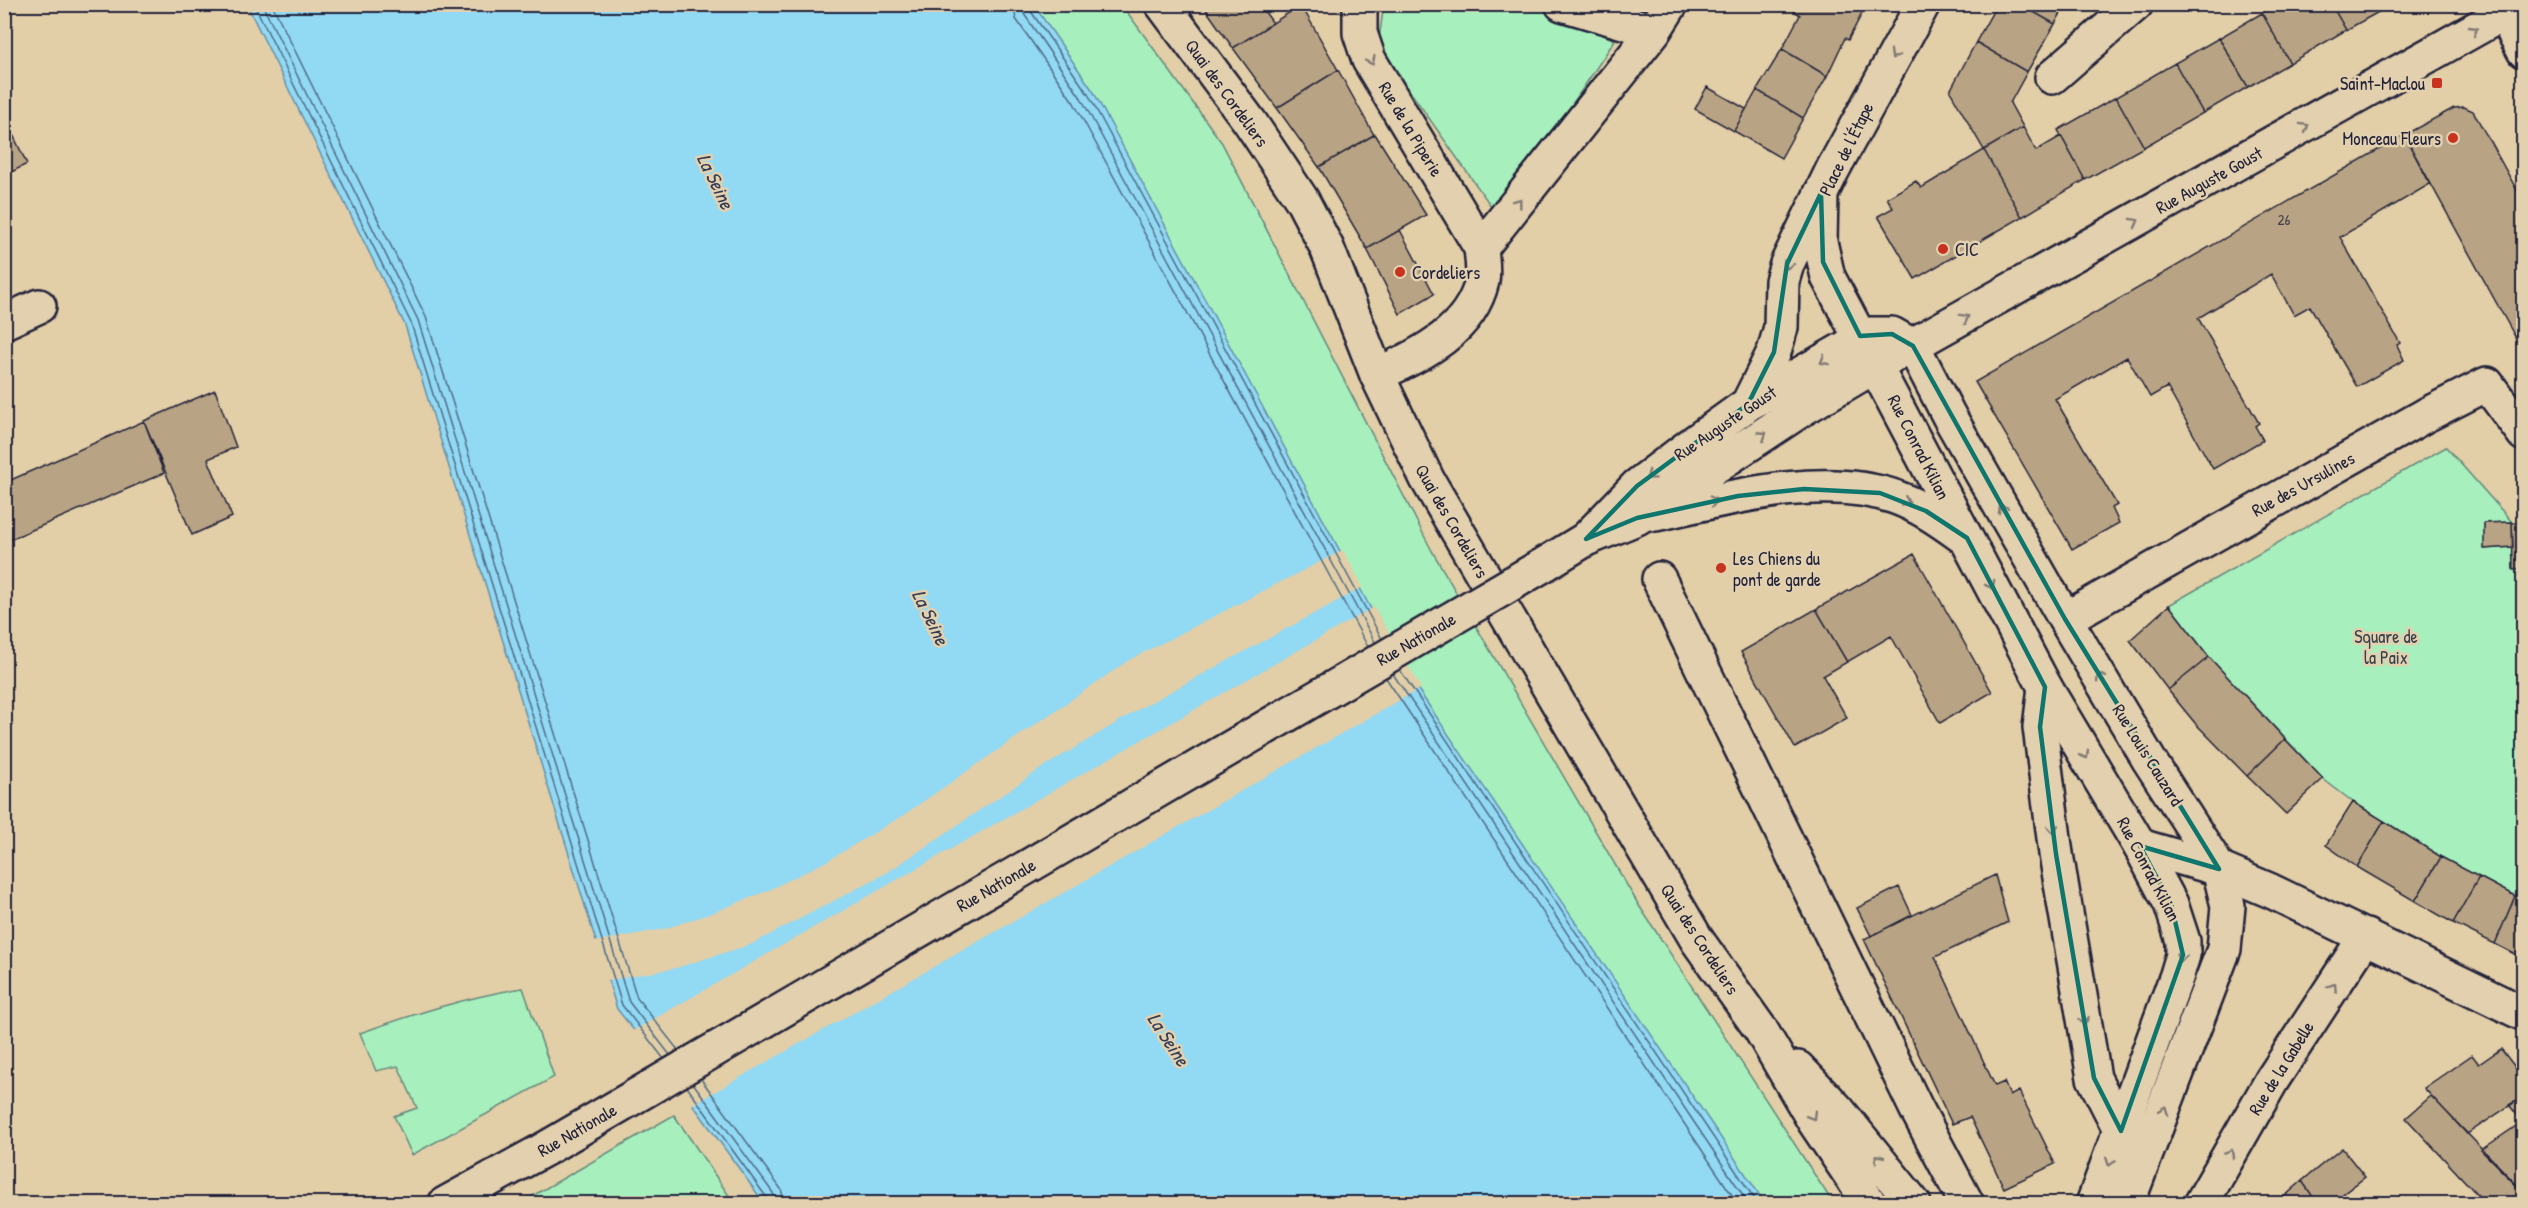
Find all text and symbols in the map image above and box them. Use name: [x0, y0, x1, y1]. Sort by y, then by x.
one-way arrow: [2468, 26, 2478, 38]
street label: Quai des Cordeliers: [1179, 34, 1275, 152]
one-way arrow: [1890, 49, 1901, 60]
one-way arrow: [1363, 54, 1375, 65]
place label: Saint-Maclou: [2340, 71, 2425, 96]
marker: Saint-Maclou: [2430, 76, 2444, 90]
street label: Rue de la Piperie: [1373, 77, 1449, 181]
street label: Place de l'Étape: [1813, 98, 1879, 200]
one-way arrow: [2299, 123, 2309, 134]
place label: Monceau Fleurs: [2343, 126, 2441, 151]
marker: Monceau Fleurs: [2446, 131, 2460, 145]
street label: Rue Auguste Goust: [2151, 140, 2268, 220]
water label: La Seine: [691, 149, 741, 214]
one-way arrow: [1510, 198, 1521, 209]
house number: 26: [2277, 209, 2291, 230]
one-way arrow: [2129, 218, 2139, 229]
place label: CIC: [1955, 237, 1979, 262]
marker: CIC: [1936, 242, 1950, 256]
one-way arrow: [1782, 259, 1795, 270]
place label: Cordeliers: [1412, 260, 1480, 285]
marker: Cordeliers: [1393, 265, 1407, 279]
one-way arrow: [1958, 313, 1969, 325]
one-way arrow: [1820, 354, 1830, 365]
street label: Rue Auguste Goust: [1669, 379, 1782, 466]
street label: Rue Conrad Kilian: [1882, 390, 1956, 504]
one-way arrow: [1757, 431, 1767, 443]
street label: Rue des Ursulines: [2247, 445, 2359, 523]
street label: Quai des Cordeliers: [1409, 460, 1495, 583]
one-way arrow: [1646, 468, 1657, 479]
one-way arrow: [1900, 495, 1911, 507]
one-way arrow: [1709, 496, 1719, 509]
one-way arrow: [1998, 504, 2009, 514]
place label: Les Chiens du pont de garde: [1733, 546, 1821, 592]
marker: Les Chiens du pont de garde: [1714, 561, 1728, 575]
one-way arrow: [1984, 578, 1995, 589]
water label: La Seine: [906, 585, 956, 650]
street label: Rue Nationale: [1372, 606, 1460, 672]
park label: Square de la Paix: [2354, 624, 2418, 670]
one-way arrow: [2096, 673, 2107, 683]
street label: Rue Louis Cauzard: [2107, 699, 2189, 811]
one-way arrow: [2078, 749, 2090, 759]
street label: Rue Conrad Kilian: [2111, 813, 2187, 925]
one-way arrow: [2046, 824, 2058, 833]
street label: Rue Nationale: [952, 852, 1040, 918]
street label: Quai des Cordeliers: [1655, 879, 1745, 999]
one-way arrow: [2175, 953, 2188, 963]
one-way arrow: [2326, 983, 2337, 994]
water label: La Seine: [1142, 1007, 1197, 1072]
one-way arrow: [2078, 1016, 2090, 1026]
street label: Rue de la Gabelle: [2242, 1016, 2320, 1120]
street label: Rue Nationale: [533, 1097, 621, 1163]
one-way arrow: [2157, 1105, 2169, 1116]
one-way arrow: [1804, 1110, 1816, 1120]
one-way arrow: [2223, 1149, 2235, 1159]
one-way arrow: [1874, 1153, 1885, 1164]
one-way arrow: [2104, 1156, 2117, 1167]

